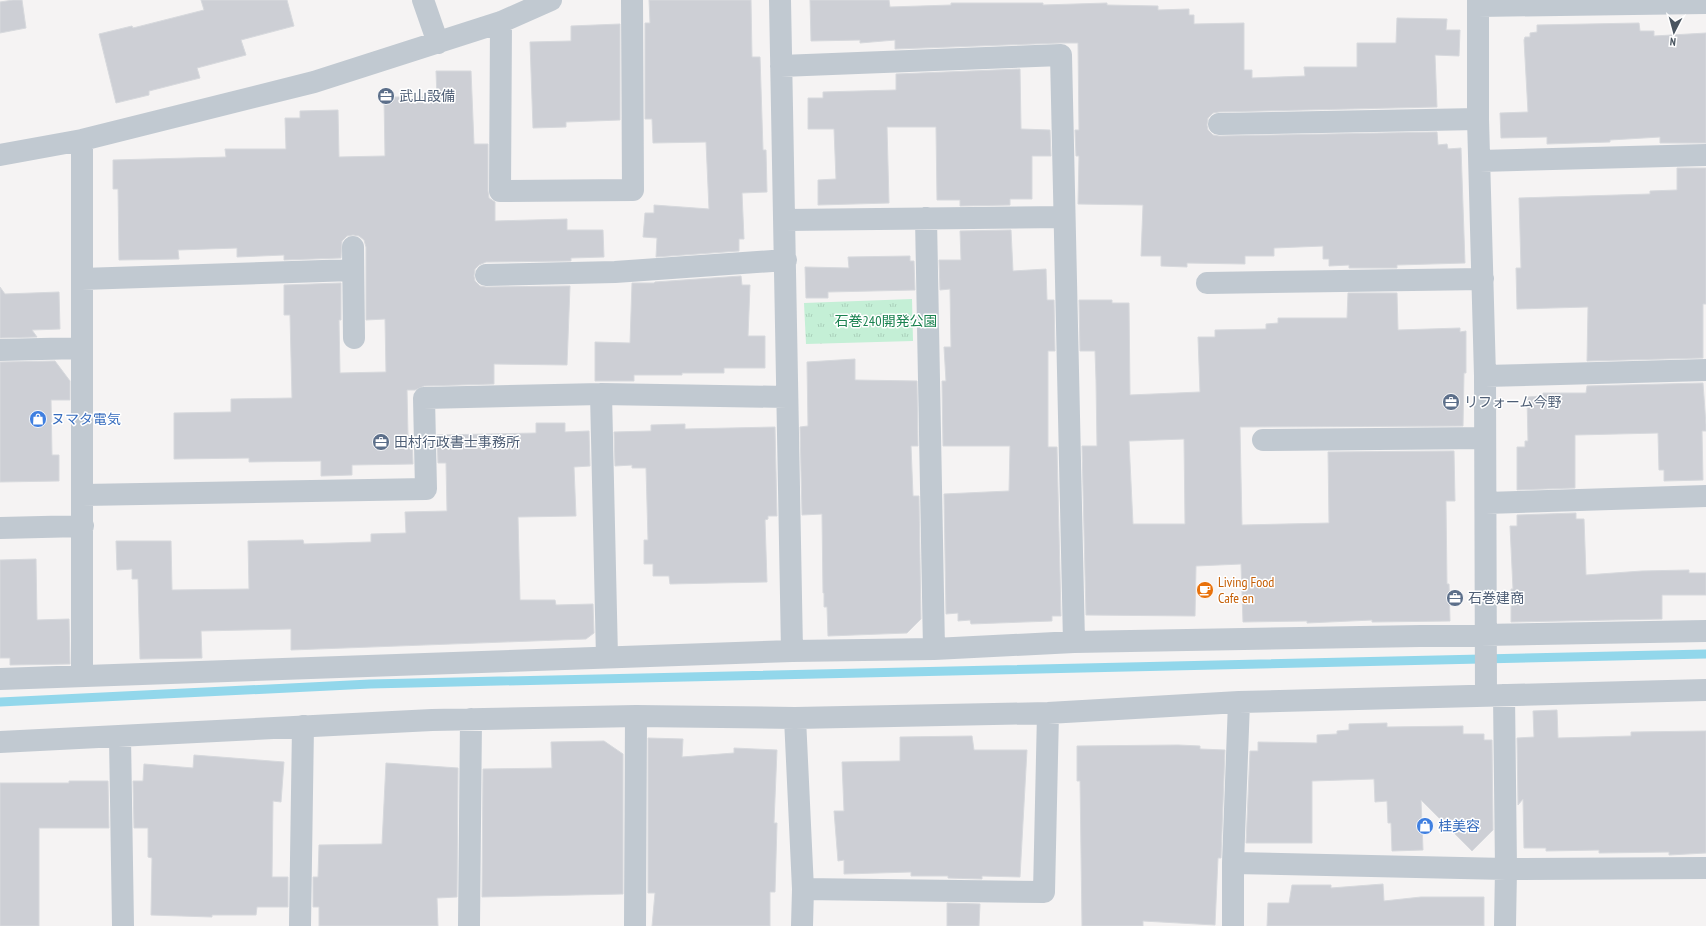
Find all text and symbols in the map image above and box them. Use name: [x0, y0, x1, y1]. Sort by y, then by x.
north arrow: [1654, 12, 1694, 52]
text: N: [1669, 35, 1677, 49]
office icon: 武山設備: [376, 86, 396, 106]
place label: 武山設備: [399, 87, 455, 105]
park label: 石巻240開発公園: [835, 312, 937, 330]
office icon: リフォーム今野: [1441, 392, 1461, 412]
place label: リフォーム今野: [1464, 393, 1562, 411]
shop icon: ヌマタ電気: [28, 409, 48, 429]
place label: ヌマタ電気: [51, 410, 121, 428]
office icon: 田村行政書士事務所: [371, 432, 391, 452]
place label: 田村行政書士事務所: [394, 433, 520, 451]
place label: Living Food Cafe en: [1218, 573, 1274, 607]
cafe icon: Living Food Cafe en: [1195, 580, 1215, 600]
office icon: 石巻建商: [1445, 588, 1465, 608]
place label: 石巻建商: [1468, 589, 1524, 607]
shop icon: 桂美容: [1415, 816, 1435, 836]
place label: 桂美容: [1438, 817, 1480, 835]

